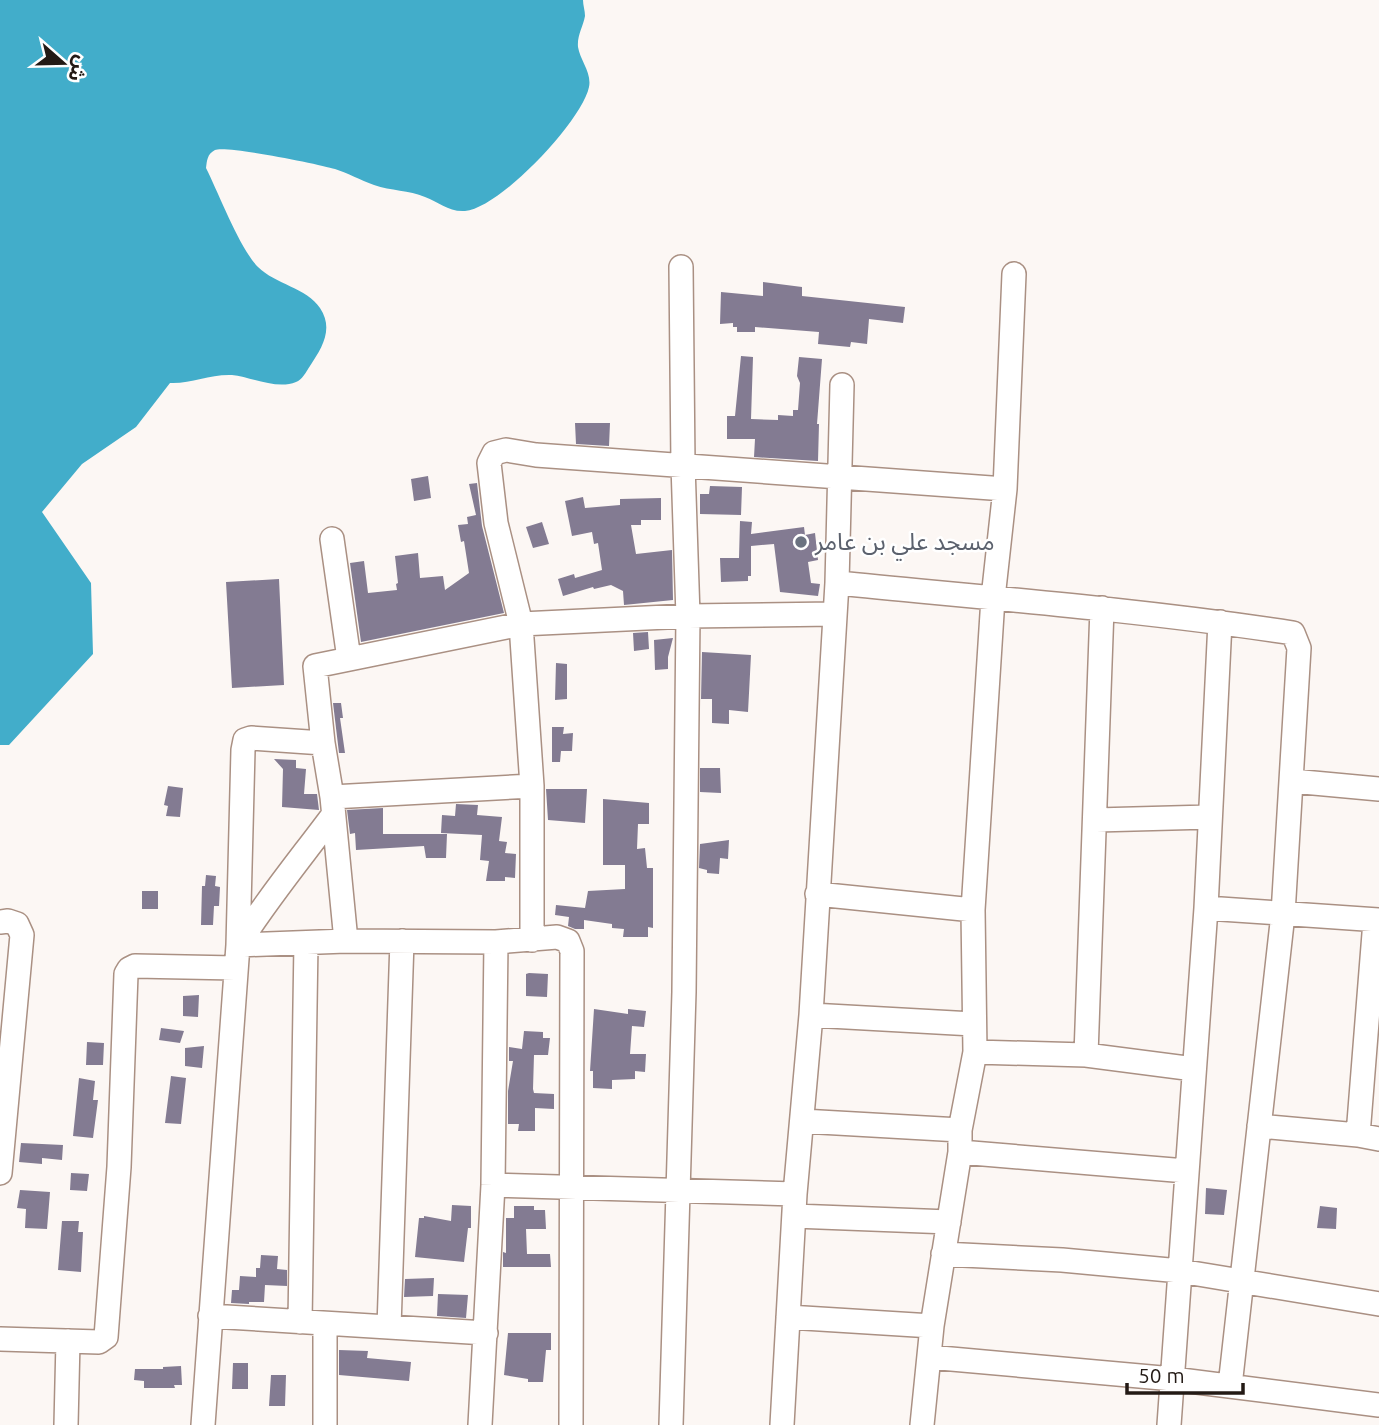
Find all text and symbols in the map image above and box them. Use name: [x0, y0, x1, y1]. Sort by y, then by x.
north arrow: [28, 28, 98, 98]
text: ش: [64, 53, 94, 85]
place label: مسجد علي بن عامر: [814, 528, 995, 561]
marker: مسجد علي بن عامر: [793, 534, 809, 550]
scale bar: [1127, 1352, 1242, 1396]
text: 50 m: [1138, 1363, 1185, 1387]

